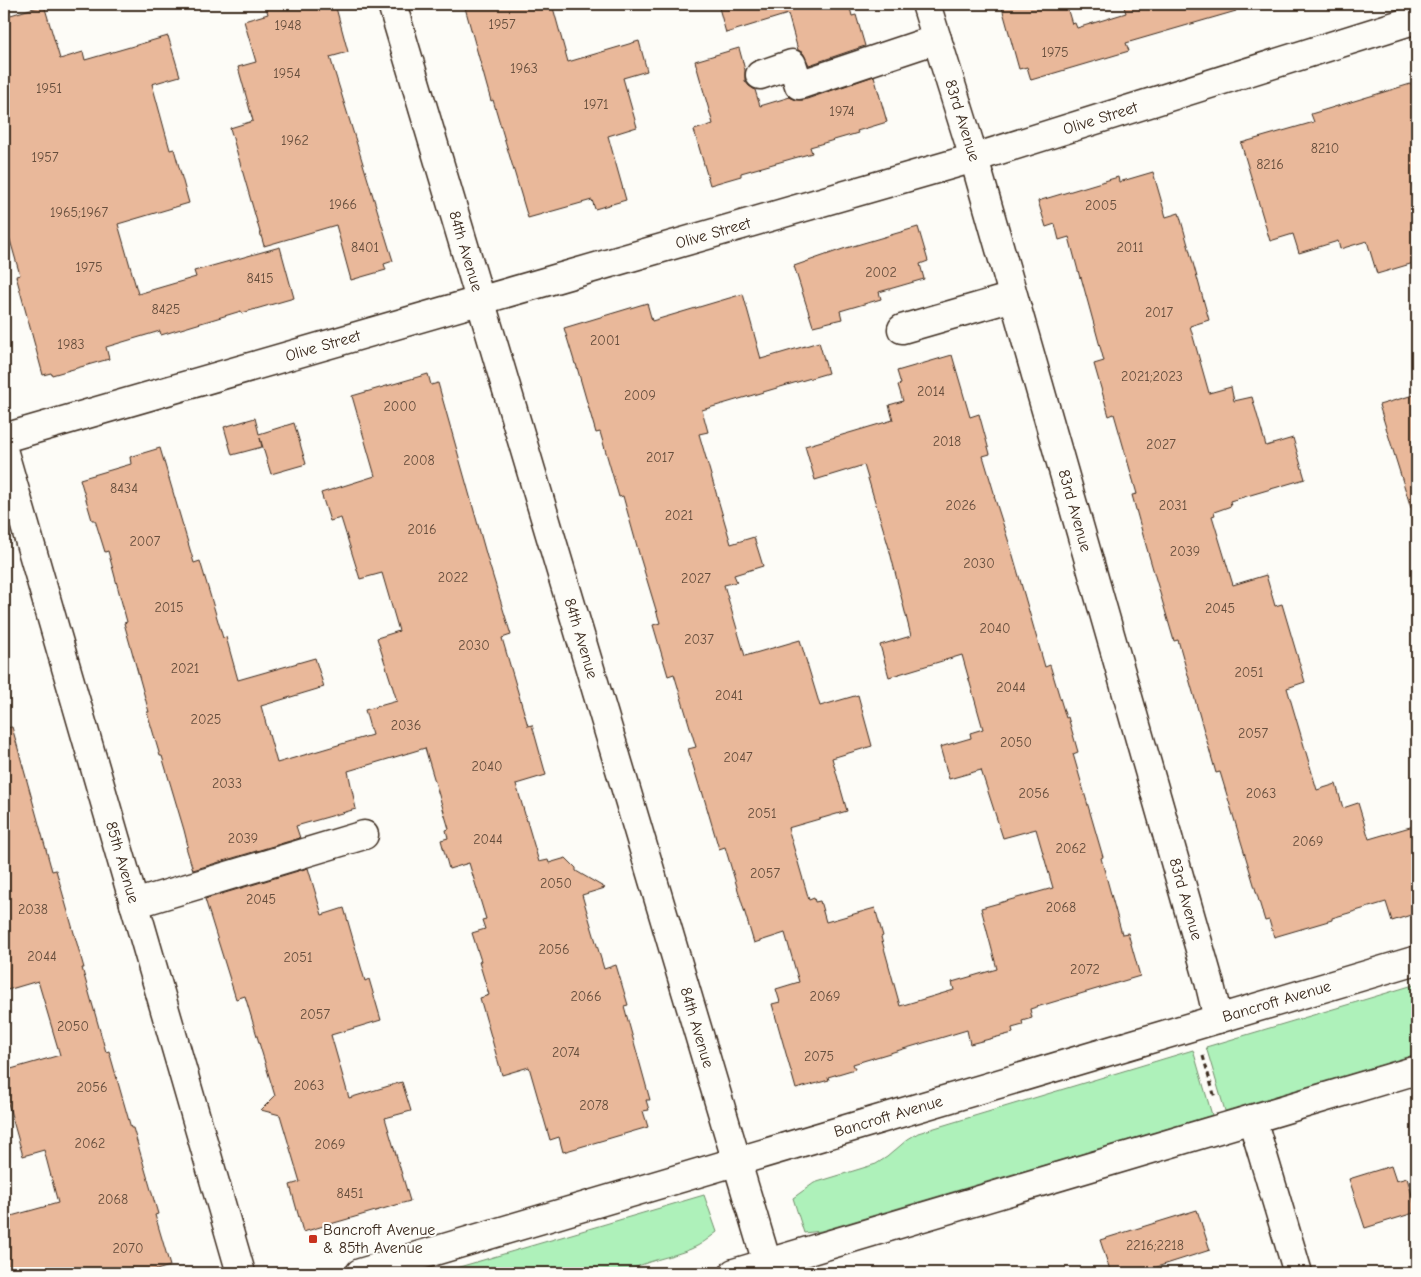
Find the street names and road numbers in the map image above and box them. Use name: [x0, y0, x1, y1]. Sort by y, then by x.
street label: 83rd Avenue: [941, 77, 984, 164]
street label: Olive Street: [1061, 98, 1140, 139]
street label: 84th Avenue: [445, 209, 486, 294]
street label: Olive Street: [673, 214, 753, 253]
street label: Olive Street: [283, 326, 363, 365]
street label: 83rd Avenue: [1054, 467, 1095, 554]
street label: 84th Avenue: [560, 596, 602, 681]
street label: 85th Avenue: [102, 819, 143, 905]
street label: 83rd Avenue: [1165, 856, 1206, 942]
street label: Bancroft Avenue: [1220, 977, 1333, 1026]
street label: 84th Avenue: [676, 985, 717, 1070]
street label: Bancroft Avenue: [832, 1092, 945, 1141]

